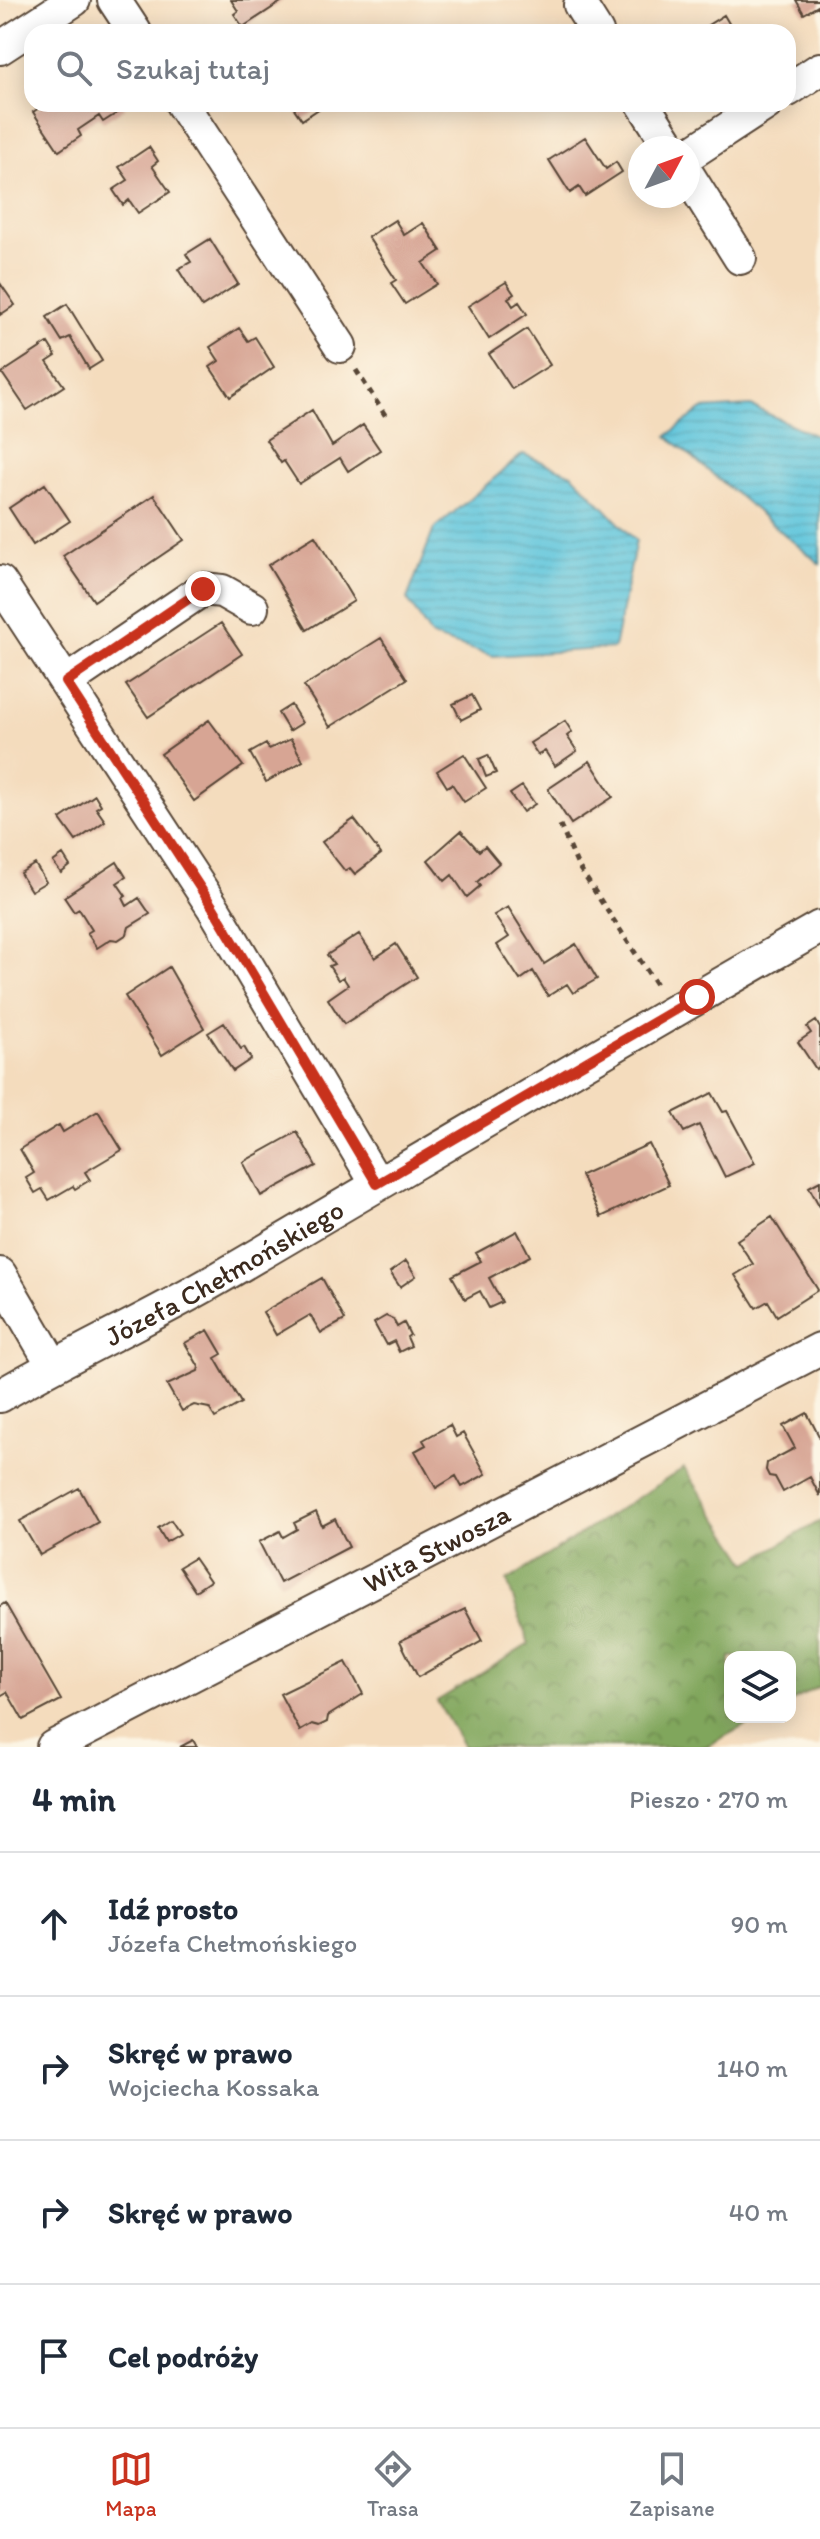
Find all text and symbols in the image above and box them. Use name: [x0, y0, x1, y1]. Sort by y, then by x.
search box: [24, 24, 796, 112]
icon: search: [52, 46, 96, 90]
text: Szukaj tutaj: [116, 50, 270, 87]
north arrow: [628, 136, 700, 208]
route end: [185, 571, 221, 607]
route start: [679, 979, 715, 1015]
street label: Józefa Chełmońskiego: [99, 1192, 350, 1353]
street label: Wita Stwosza: [357, 1496, 516, 1600]
map controls: [724, 1651, 796, 1723]
button: layers: [724, 1651, 796, 1723]
text: 4 min: [32, 1779, 116, 1820]
text: Pieszo · 270 m: [629, 1783, 788, 1815]
text: Idź prosto: [108, 1890, 238, 1927]
icon: ahead: [32, 1902, 76, 1946]
text: 90 m: [731, 1908, 788, 1940]
text: Józefa Chełmońskiego: [108, 1927, 357, 1959]
text: Skręć w prawo: [108, 2034, 292, 2071]
icon: right: [32, 2046, 76, 2090]
text: 140 m: [717, 2052, 788, 2084]
text: Wojciecha Kossaka: [108, 2071, 319, 2103]
icon: right: [32, 2190, 76, 2234]
text: Skręć w prawo: [108, 2194, 292, 2231]
text: 40 m: [729, 2196, 788, 2228]
icon: arrive: [32, 2334, 76, 2378]
text: Cel podróży: [108, 2338, 258, 2375]
tab: Mapa: [105, 2447, 157, 2522]
tab: Trasa: [367, 2447, 419, 2522]
tab: Zapisane: [629, 2447, 715, 2522]

